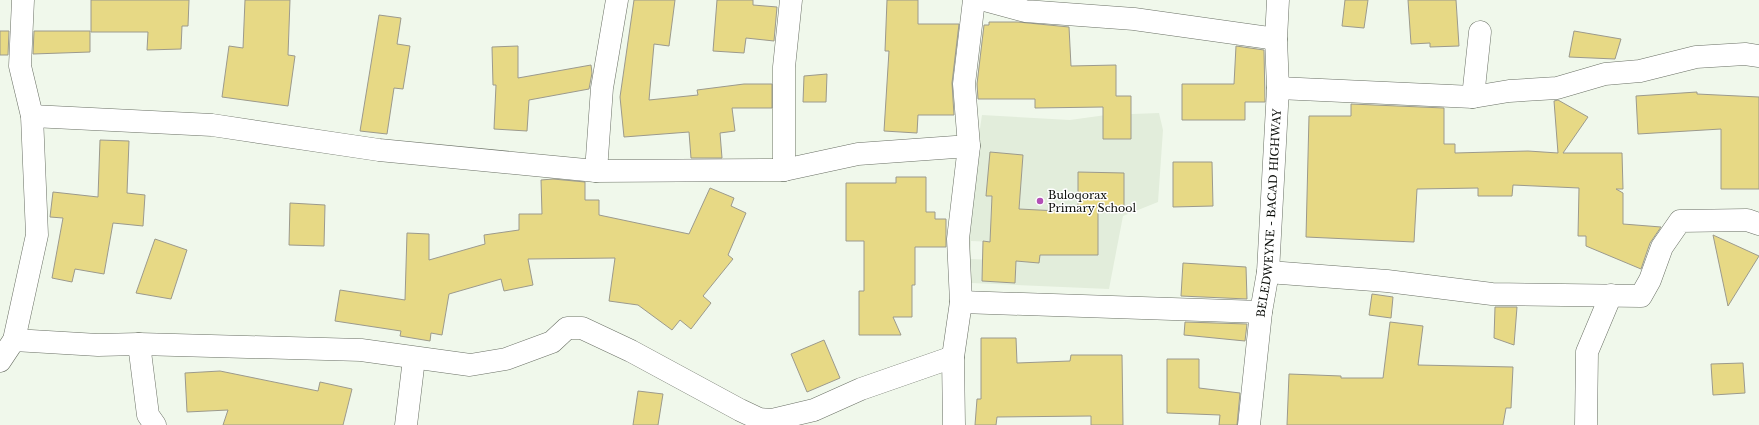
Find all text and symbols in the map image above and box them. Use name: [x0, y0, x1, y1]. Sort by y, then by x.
street label: BELEDWEYNE - BACAD HIGHWAY: [1253, 108, 1284, 318]
place label: Buloqorax Primary School: [1048, 188, 1137, 215]
marker: Buloqorax Primary School: [1035, 196, 1045, 206]

